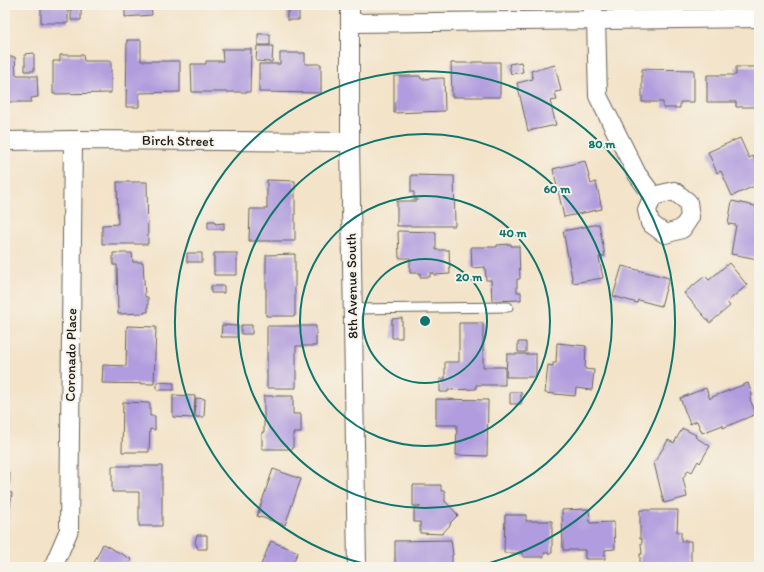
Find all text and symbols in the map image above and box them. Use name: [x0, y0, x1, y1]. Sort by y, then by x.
street label: Birch Street: [142, 132, 214, 150]
text: 80 m: [589, 137, 616, 151]
text: 60 m: [544, 182, 571, 196]
text: 40 m: [499, 226, 528, 240]
street label: 8th Avenue South: [343, 233, 361, 339]
text: 20 m: [456, 270, 483, 284]
street label: Coronado Place: [62, 308, 80, 402]
centre of rings: [418, 314, 432, 328]

